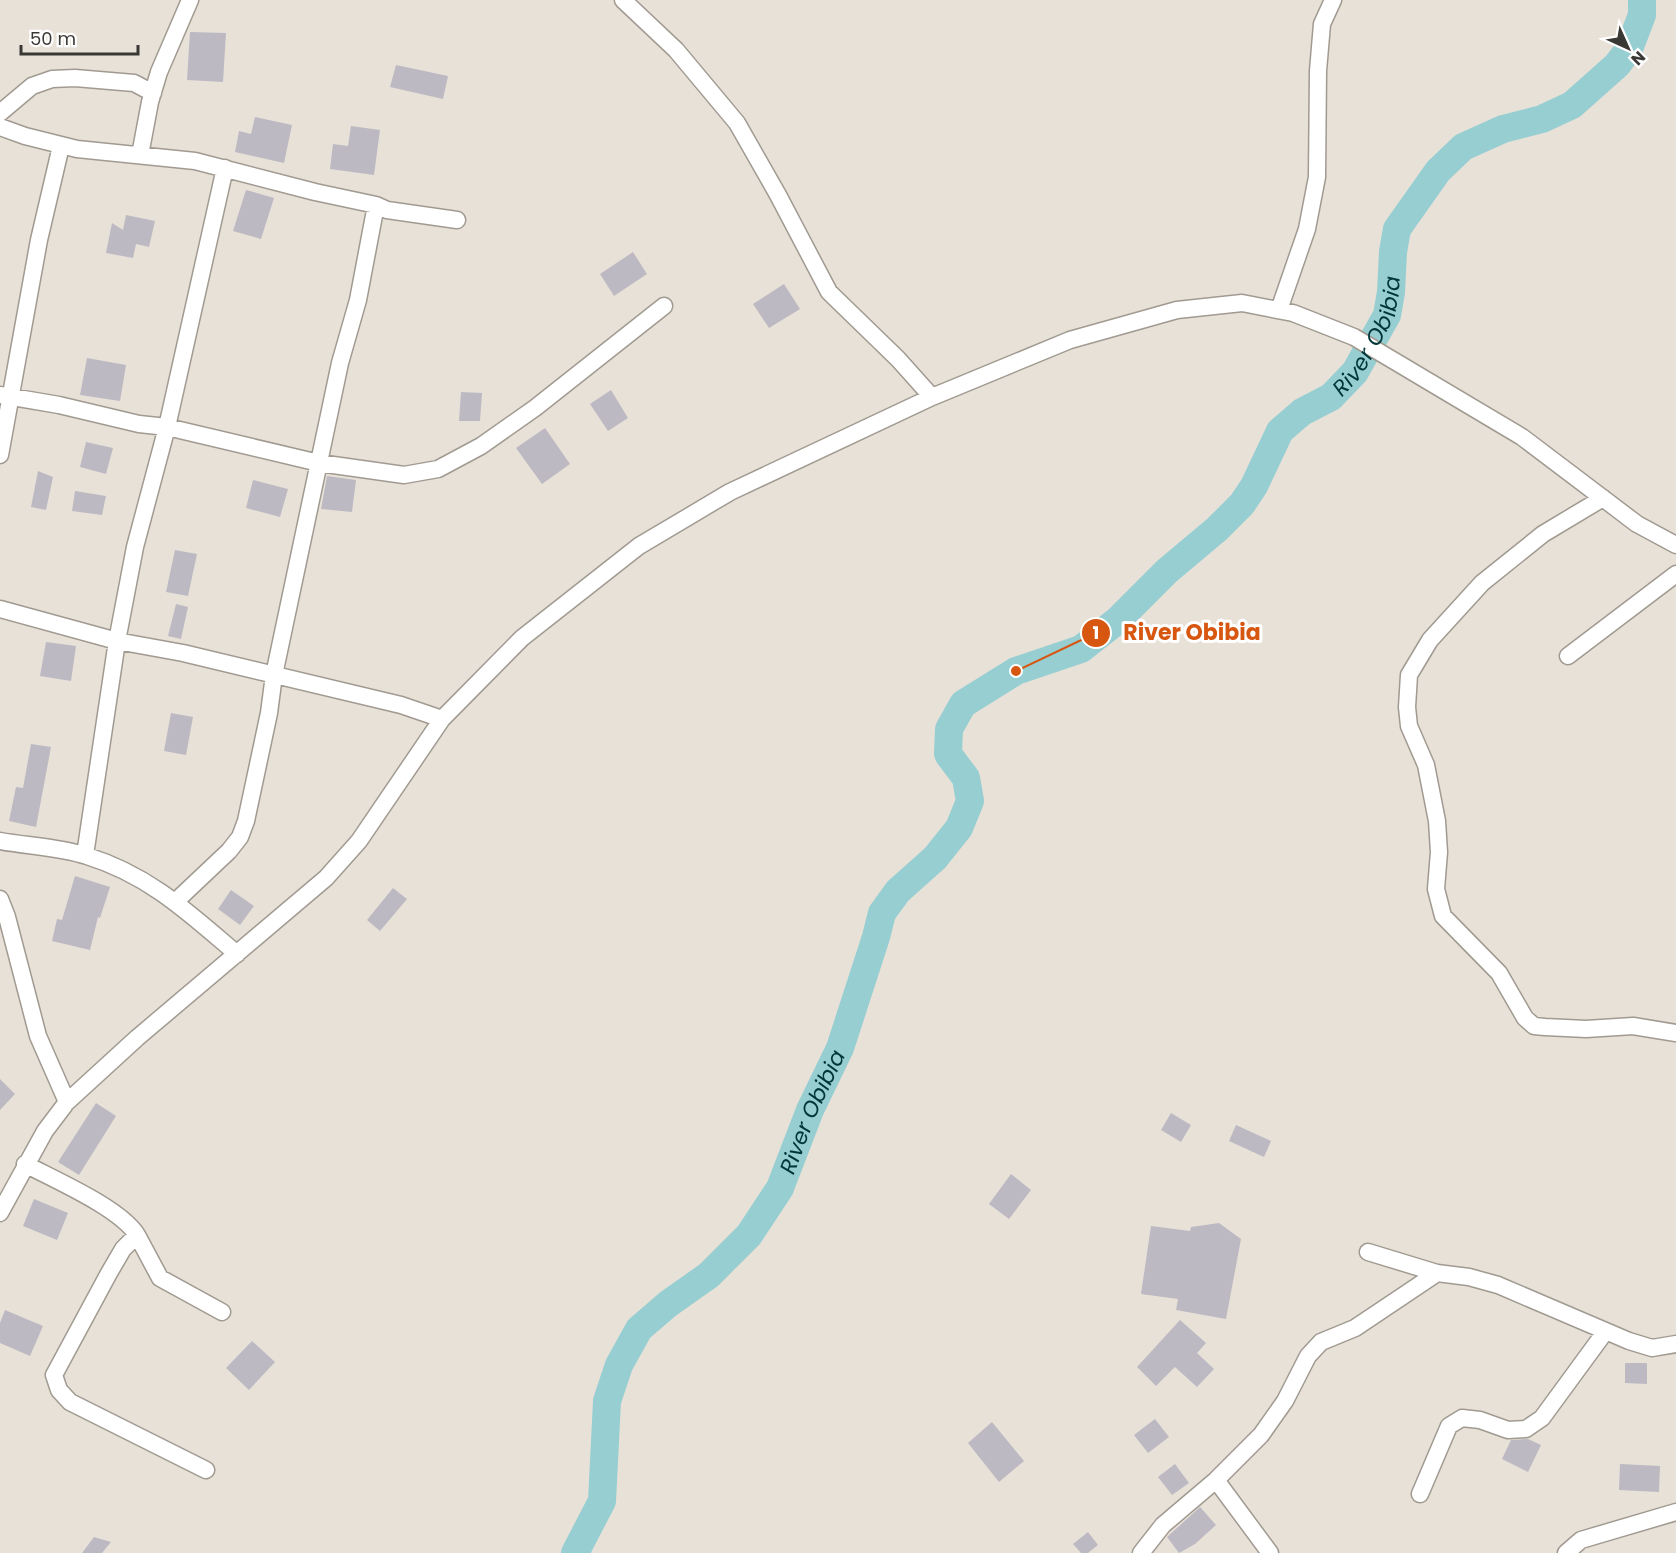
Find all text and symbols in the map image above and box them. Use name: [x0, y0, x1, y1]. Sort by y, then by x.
scale bar: [21, 18, 138, 56]
north arrow: [1598, 18, 1658, 78]
text: 50 m: [30, 26, 76, 51]
text: N: [1626, 46, 1651, 71]
water label: River Obibia: [1325, 275, 1408, 403]
callout: River Obibia: [1081, 613, 1272, 653]
text: River Obibia: [1123, 617, 1261, 648]
text: 1: [1093, 620, 1099, 645]
water label: River Obibia: [772, 1045, 853, 1178]

